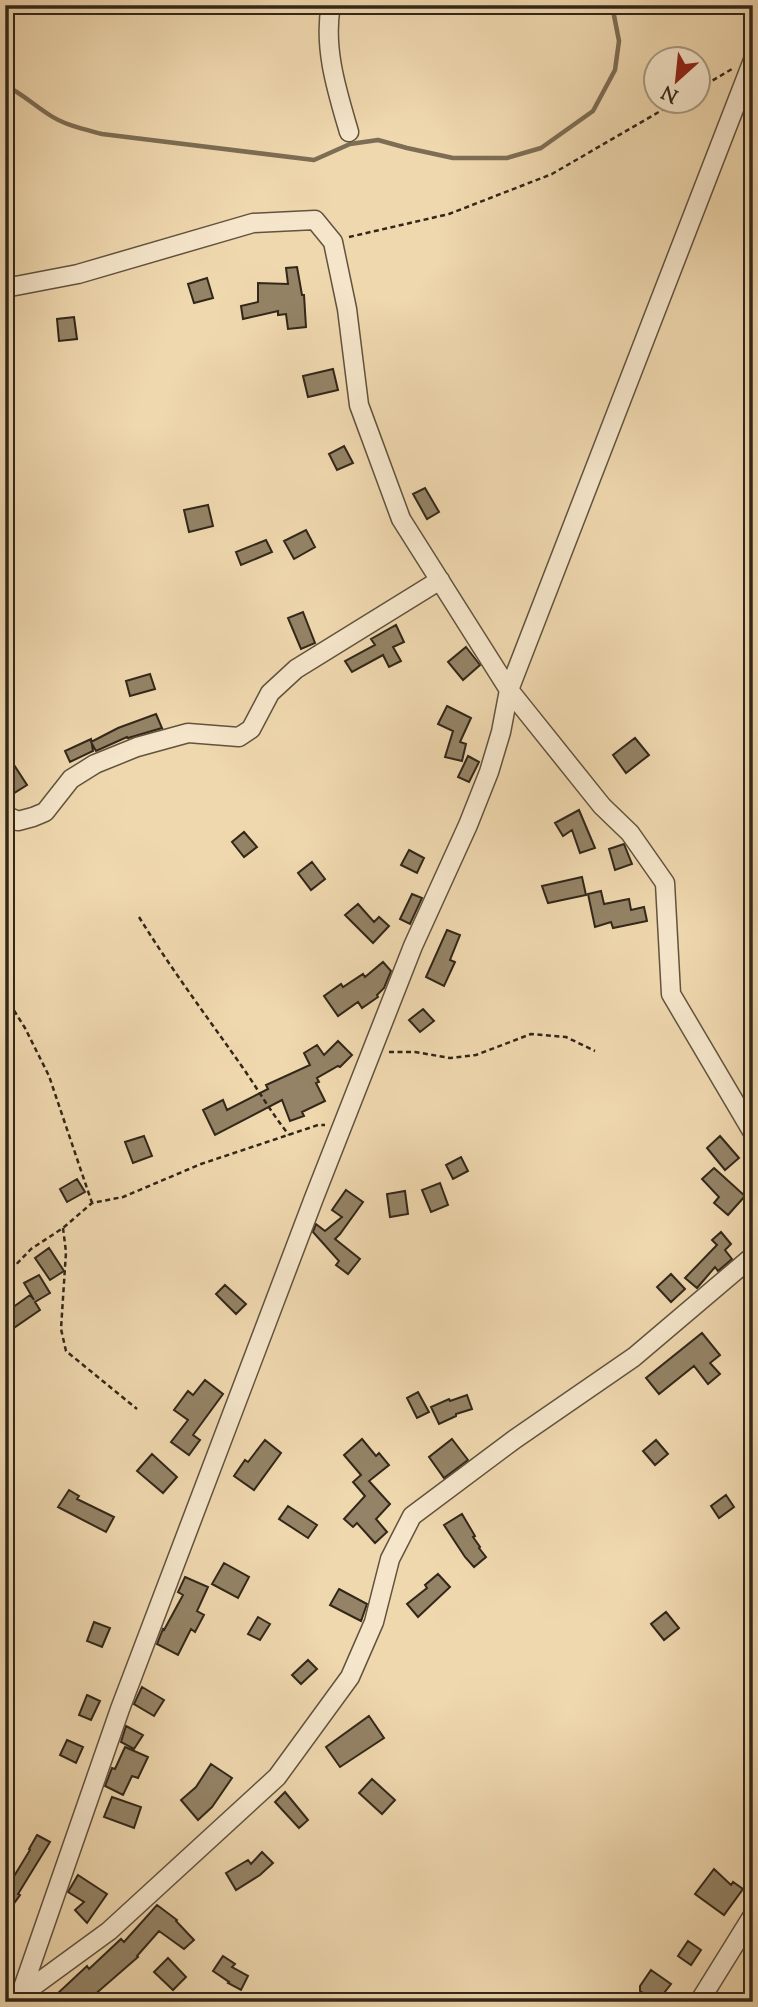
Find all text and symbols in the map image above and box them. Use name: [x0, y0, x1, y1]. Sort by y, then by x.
north arrow: [642, 46, 712, 116]
text: N: [658, 77, 683, 108]

